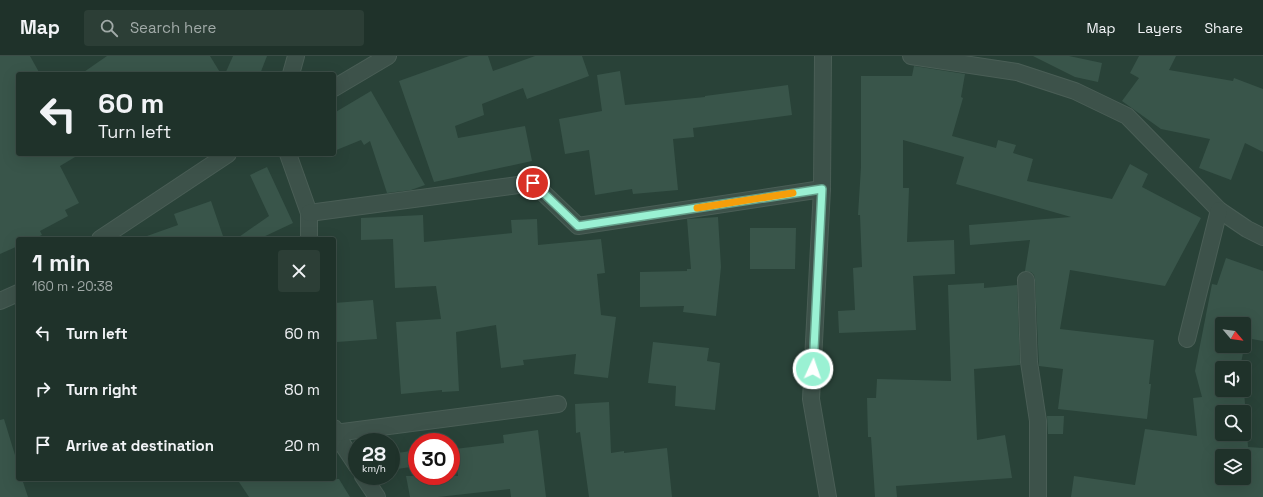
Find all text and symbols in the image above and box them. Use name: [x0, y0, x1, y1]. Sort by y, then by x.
search box: [84, 10, 364, 46]
text: Map: [20, 15, 60, 40]
icon: search: [98, 17, 120, 39]
text: Search here: [130, 18, 216, 37]
text: Map: [1086, 19, 1116, 37]
text: Layers: [1138, 19, 1182, 37]
text: Share: [1204, 19, 1243, 37]
text: 60 m: [98, 85, 164, 121]
icon: left: [32, 88, 84, 140]
text: Turn left: [98, 120, 171, 143]
pin: [516, 166, 550, 200]
icon: arrive: [522, 172, 544, 194]
text: 1 min: [32, 247, 91, 278]
button: close: [278, 250, 320, 292]
text: 160 m · 20:38: [32, 278, 113, 295]
north arrow: [1215, 317, 1251, 353]
map controls: [1215, 317, 1251, 485]
icon: left: [32, 322, 54, 344]
text: Turn left: [66, 324, 128, 343]
text: 60 m: [284, 324, 320, 343]
position arrow: [792, 348, 834, 390]
button: sound: [1215, 361, 1251, 397]
icon: right: [32, 378, 54, 400]
text: Turn right: [66, 380, 137, 399]
text: 80 m: [284, 380, 320, 399]
button: search: [1215, 405, 1251, 441]
speed limit sign: 30: [408, 433, 460, 485]
icon: arrive: [32, 434, 54, 456]
text: Arrive at destination: [66, 436, 214, 455]
text: 20 m: [285, 436, 320, 455]
text: 28: [362, 441, 386, 467]
button: layers: [1215, 449, 1251, 485]
text: km/h: [362, 462, 386, 475]

